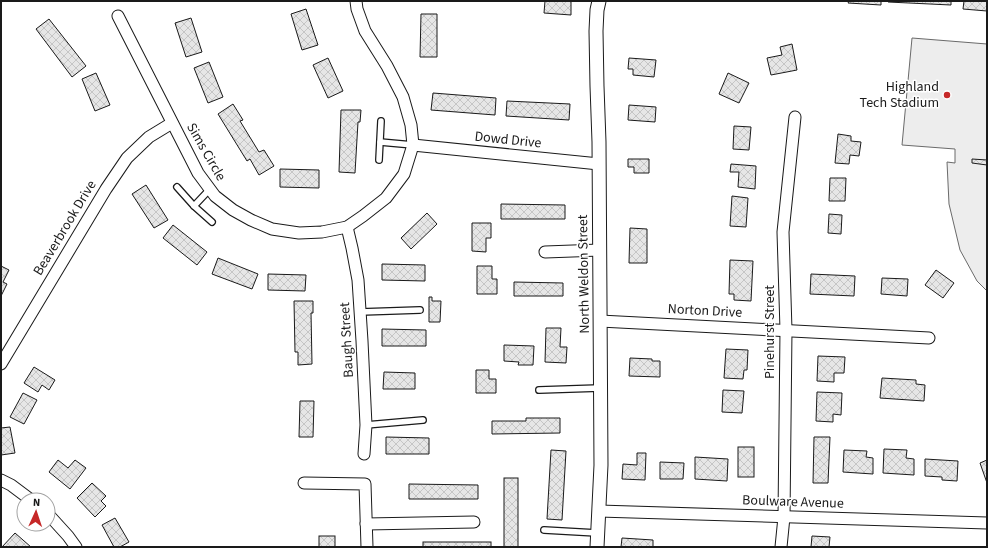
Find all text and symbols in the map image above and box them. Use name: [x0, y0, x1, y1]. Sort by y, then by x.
place label: Highland Tech Stadium: [860, 77, 939, 113]
marker: Highland Tech Stadium: [942, 90, 952, 100]
street label: Sims Circle: [181, 119, 231, 185]
street label: Dowd Drive: [474, 127, 542, 153]
street label: Beaverbrook Drive: [29, 177, 101, 279]
street label: North Weldon Street: [573, 214, 595, 334]
street label: Pinehurst Street: [760, 285, 780, 379]
street label: Norton Drive: [667, 299, 743, 323]
street label: Baugh Street: [335, 302, 359, 378]
street label: Boulware Avenue: [742, 490, 844, 514]
north arrow: [16, 492, 56, 532]
text: N: [32, 495, 41, 510]

